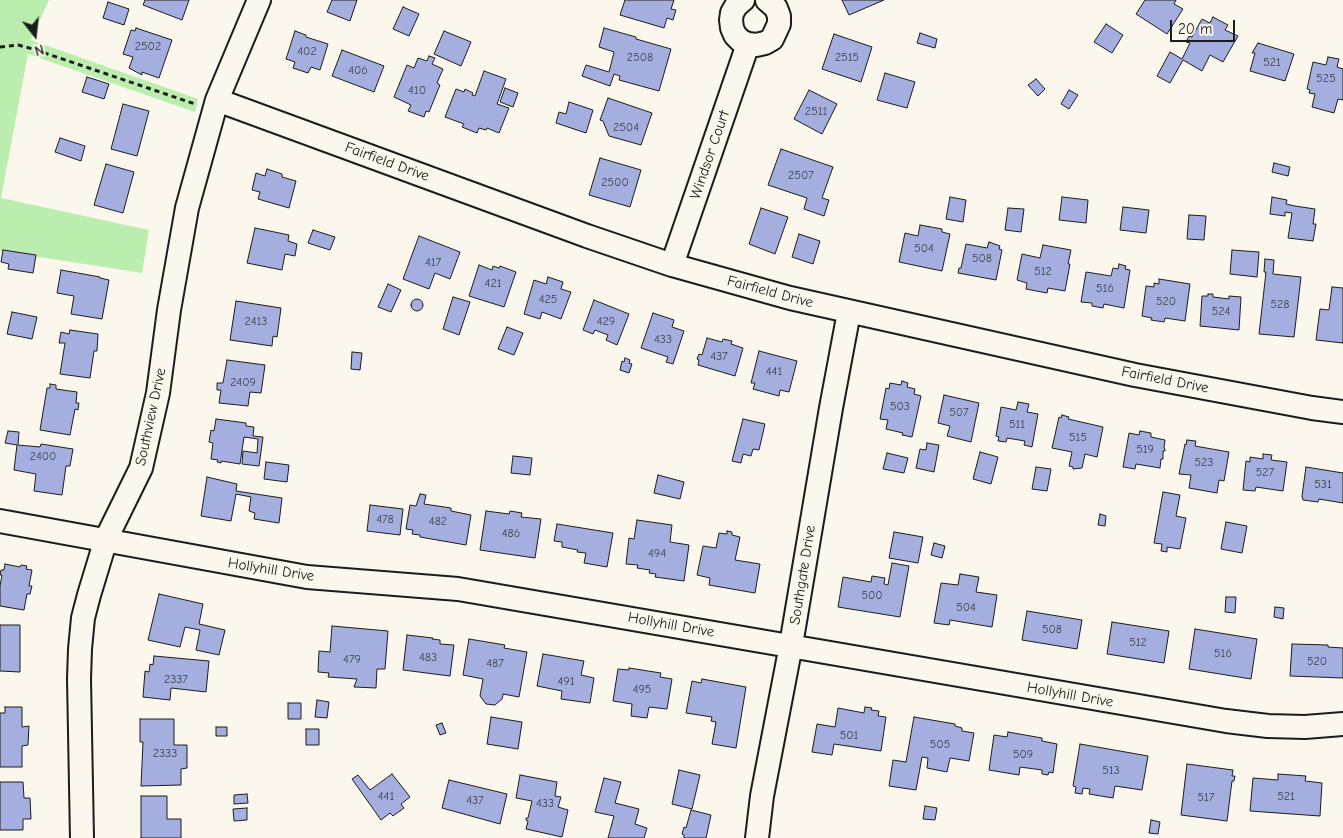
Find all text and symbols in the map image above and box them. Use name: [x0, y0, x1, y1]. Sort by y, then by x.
north arrow: [10, 10, 60, 60]
scale bar: [1173, 10, 1238, 42]
text: 20 m: [1178, 20, 1212, 38]
text: N: [33, 40, 46, 59]
house number: 2502: [135, 40, 161, 54]
house number: 402: [297, 45, 317, 59]
house number: 2508: [627, 51, 653, 65]
house number: 2515: [835, 51, 859, 65]
house number: 521: [1263, 56, 1281, 70]
house number: 406: [348, 64, 368, 78]
house number: 525: [1316, 72, 1336, 86]
house number: 410: [408, 84, 426, 98]
house number: 2511: [805, 105, 827, 119]
street label: Windsor Court: [686, 108, 734, 202]
house number: 2504: [613, 121, 639, 135]
street label: Fairfield Drive: [342, 138, 432, 186]
house number: 2507: [788, 169, 814, 183]
house number: 2500: [601, 176, 629, 190]
house number: 504: [914, 242, 934, 256]
house number: 508: [972, 252, 992, 266]
house number: 417: [425, 256, 441, 270]
house number: 512: [1034, 265, 1052, 279]
street label: Fairfield Drive: [725, 272, 815, 312]
house number: 421: [485, 277, 501, 291]
house number: 516: [1096, 282, 1114, 296]
house number: 425: [539, 293, 557, 307]
house number: 520: [1156, 295, 1176, 309]
house number: 528: [1271, 298, 1289, 312]
house number: 524: [1212, 305, 1230, 319]
house number: 2413: [245, 315, 267, 329]
house number: 429: [597, 315, 615, 329]
house number: 433: [654, 333, 672, 347]
house number: 437: [710, 350, 728, 364]
street label: Fairfield Drive: [1120, 363, 1210, 397]
house number: 441: [766, 365, 782, 379]
street label: Southview Drive: [132, 366, 170, 468]
house number: 2409: [230, 376, 256, 390]
house number: 503: [890, 400, 910, 414]
house number: 507: [949, 406, 969, 420]
house number: 511: [1009, 418, 1025, 432]
house number: 515: [1069, 431, 1087, 445]
house number: 519: [1136, 443, 1154, 457]
house number: 2400: [30, 450, 56, 464]
house number: 523: [1195, 456, 1213, 470]
house number: 527: [1256, 466, 1274, 480]
house number: 531: [1314, 478, 1332, 492]
house number: 478: [376, 513, 394, 527]
house number: 482: [429, 515, 447, 529]
street label: Southgate Drive: [786, 524, 820, 626]
house number: 486: [502, 527, 520, 541]
house number: 494: [648, 547, 666, 561]
street label: Hollyhill Drive: [226, 554, 316, 586]
house number: 500: [861, 589, 883, 603]
house number: 504: [956, 601, 976, 615]
street label: Hollyhill Drive: [626, 609, 716, 641]
house number: 508: [1042, 623, 1062, 637]
house number: 512: [1129, 636, 1147, 650]
house number: 516: [1214, 647, 1232, 661]
house number: 483: [419, 651, 437, 665]
house number: 479: [343, 653, 361, 667]
house number: 520: [1307, 655, 1327, 669]
house number: 487: [486, 657, 504, 671]
house number: 2337: [164, 673, 188, 687]
house number: 491: [558, 675, 574, 689]
street label: Hollyhill Drive: [1025, 679, 1115, 711]
house number: 495: [633, 683, 651, 697]
house number: 501: [840, 729, 858, 743]
house number: 505: [930, 738, 950, 752]
house number: 2333: [153, 747, 177, 761]
house number: 509: [1013, 748, 1033, 762]
house number: 513: [1102, 764, 1120, 778]
house number: 441: [378, 790, 394, 804]
house number: 521: [1277, 790, 1295, 804]
house number: 517: [1198, 791, 1214, 805]
house number: 437: [466, 794, 484, 808]
house number: 433: [536, 797, 554, 811]

